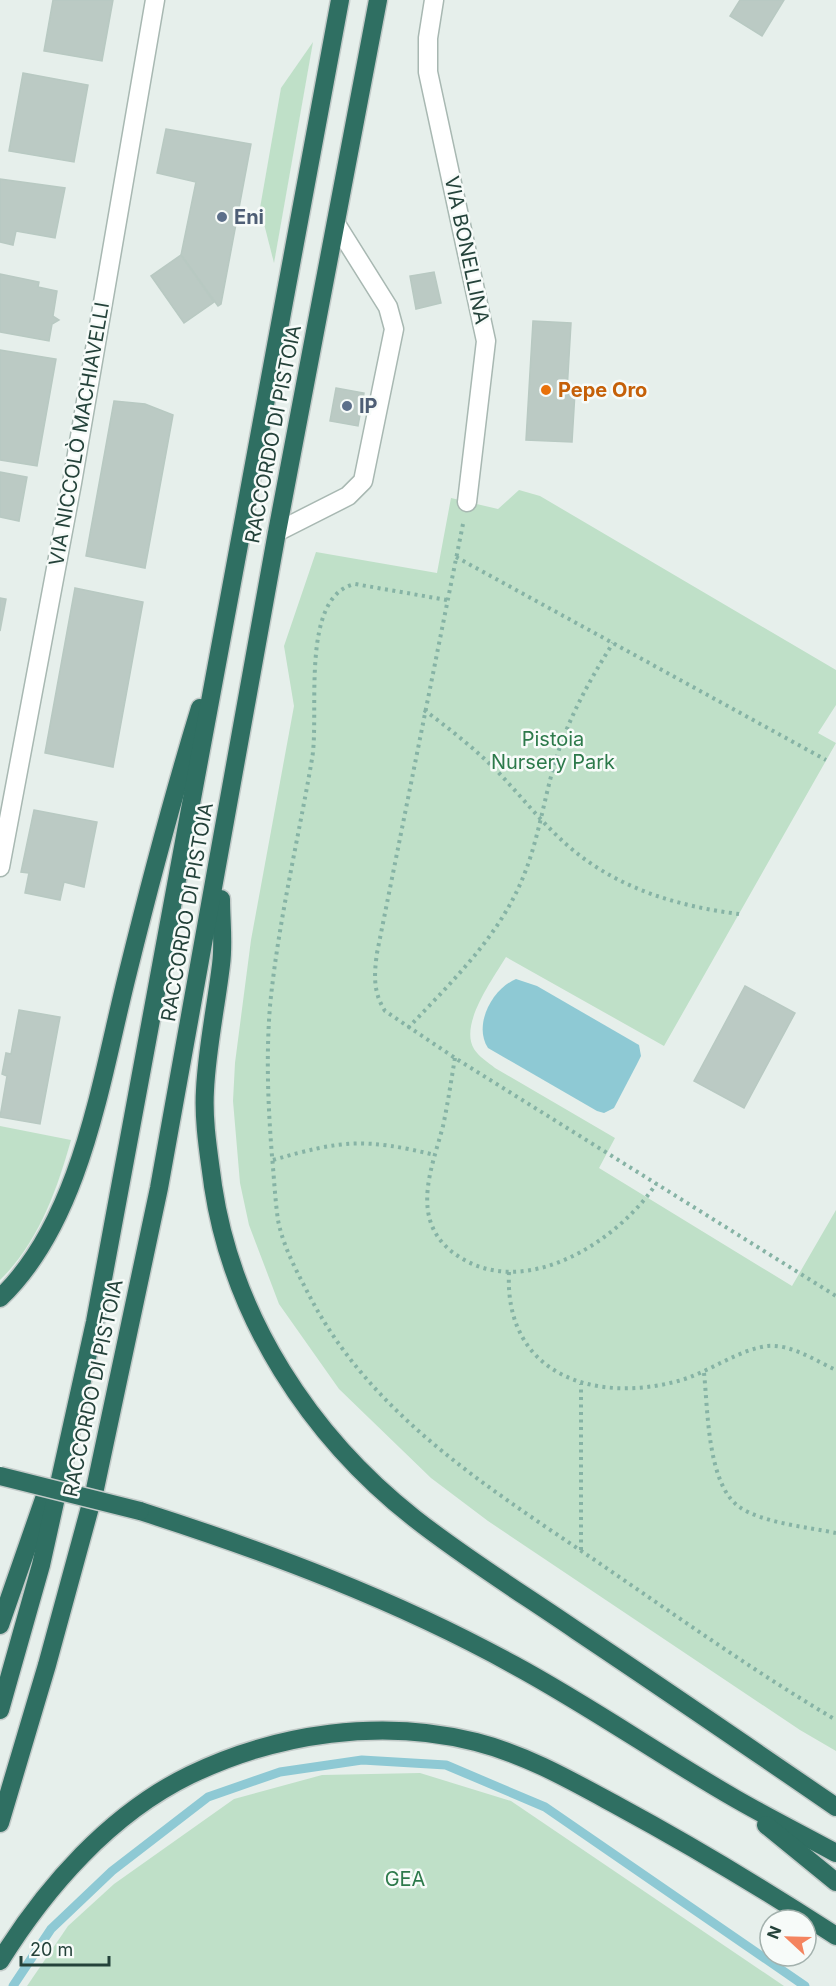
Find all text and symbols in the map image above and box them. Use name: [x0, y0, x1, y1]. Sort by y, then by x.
street label: VIA BONELLINA: [440, 174, 494, 326]
place label: Eni: [234, 205, 264, 229]
marker: Eni: [215, 210, 229, 224]
street label: VIA NICCOLÒ MACHIAVELLI: [43, 300, 114, 568]
street label: RACCORDO DI PISTOIA: [240, 323, 306, 545]
place label: Pepe Oro: [558, 378, 647, 402]
marker: Pepe Oro: [539, 383, 553, 397]
place label: IP: [359, 394, 378, 418]
marker: IP: [340, 399, 354, 413]
park label: Pistoia Nursery Park: [491, 727, 615, 774]
street label: RACCORDO DI PISTOIA: [156, 800, 218, 1023]
street label: RACCORDO DI PISTOIA: [58, 1277, 128, 1499]
park label: GEA: [385, 1867, 426, 1891]
north arrow: [758, 1908, 818, 1968]
text: N: [763, 1923, 786, 1942]
scale bar: [21, 1929, 110, 1967]
text: 20 m: [30, 1939, 73, 1960]

